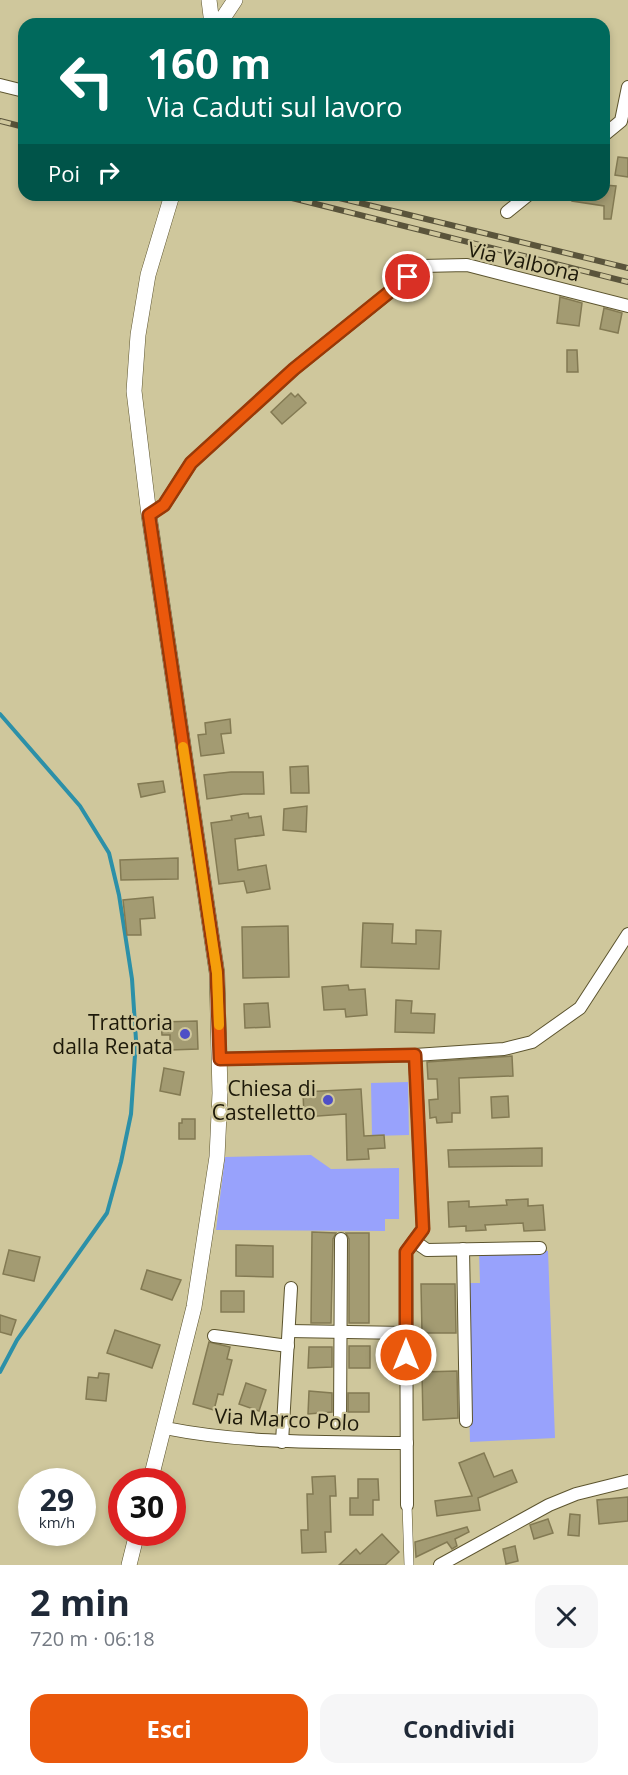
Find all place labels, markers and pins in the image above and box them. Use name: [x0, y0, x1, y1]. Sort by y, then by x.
pin: [382, 251, 433, 302]
place label: Trattoria dalla Renata: [52, 1008, 173, 1060]
marker: Trattoria dalla Renata: [178, 1027, 192, 1041]
place label: Chiesa di Castelletto: [212, 1074, 316, 1126]
marker: Chiesa di Castelletto: [321, 1093, 335, 1107]

